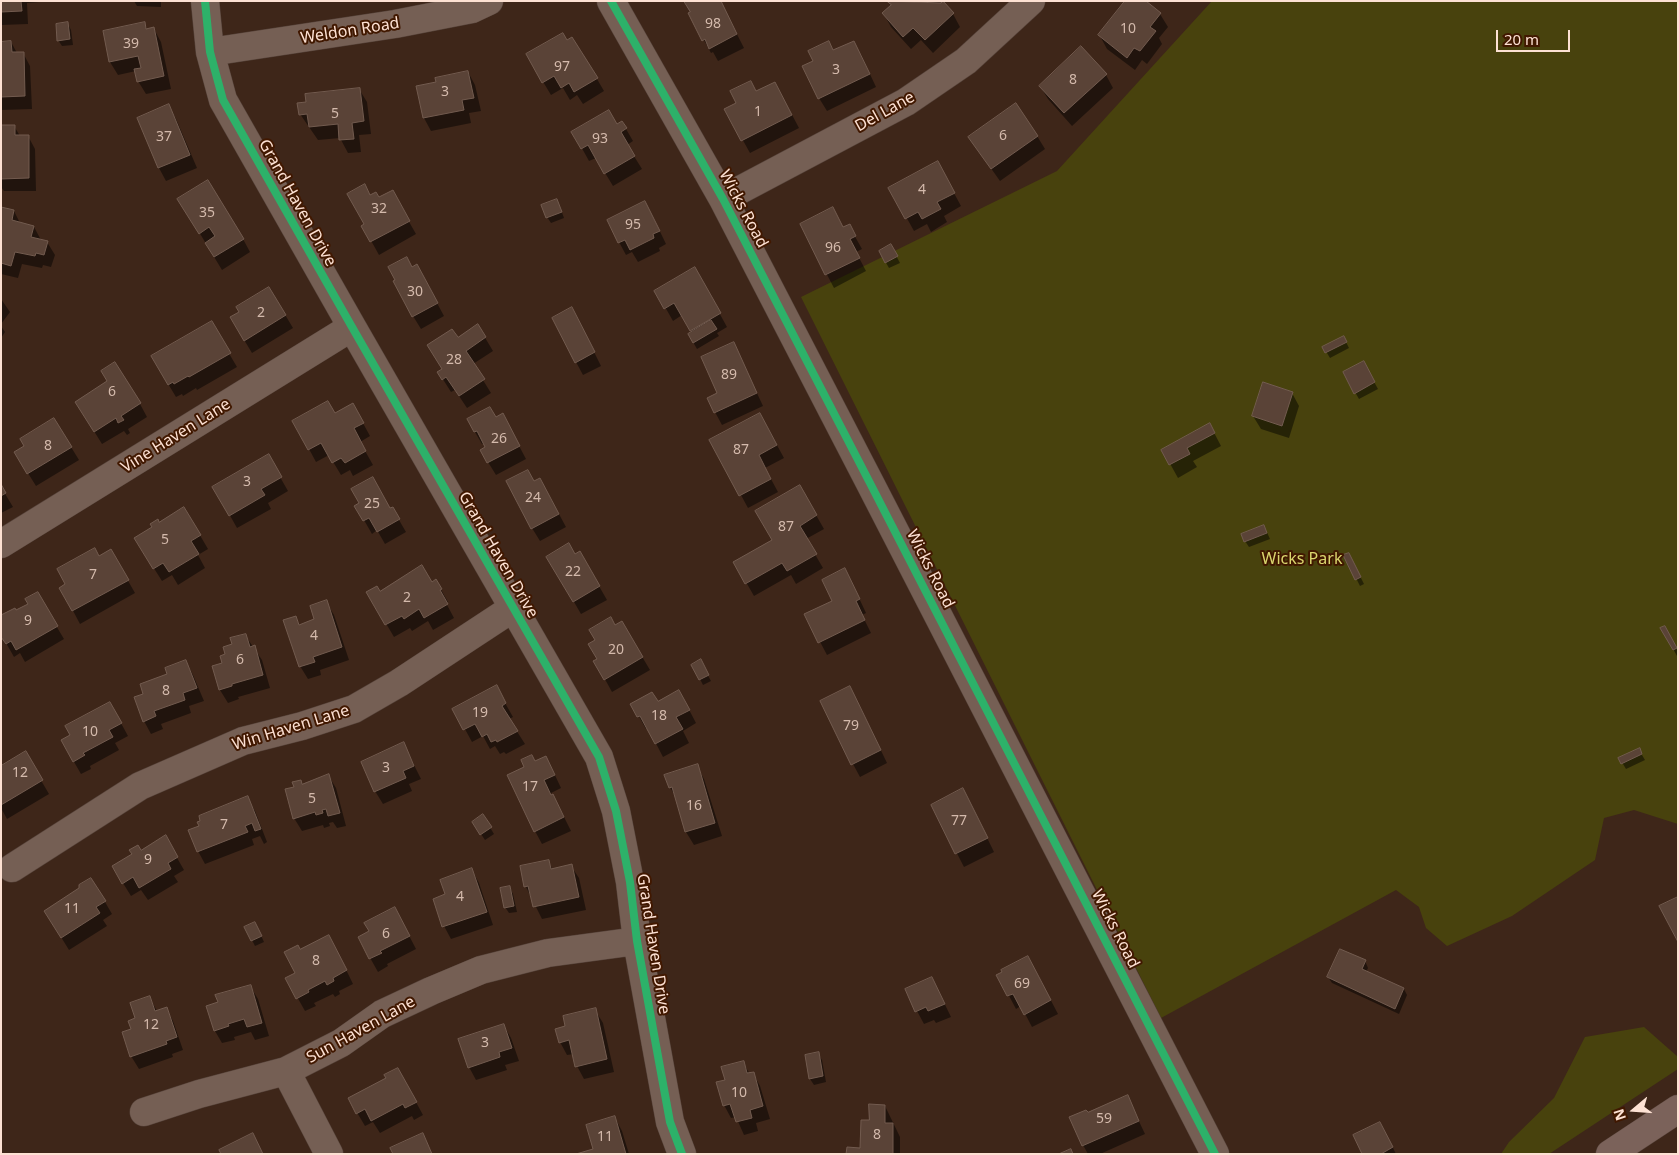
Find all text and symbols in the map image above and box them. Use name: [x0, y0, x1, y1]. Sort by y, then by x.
street label: Weldon Road: [299, 14, 401, 48]
house number: 98: [705, 16, 721, 32]
scale bar: [1499, 20, 1573, 52]
house number: 10: [1120, 21, 1136, 37]
text: 20 m: [1504, 29, 1539, 49]
house number: 39: [123, 36, 139, 52]
house number: 97: [554, 59, 570, 75]
house number: 3: [832, 62, 840, 78]
house number: 8: [1069, 72, 1077, 88]
house number: 3: [441, 84, 449, 100]
street label: Del Lane: [852, 88, 918, 136]
house number: 1: [754, 104, 762, 120]
house number: 5: [331, 106, 339, 122]
house number: 6: [999, 128, 1007, 144]
house number: 37: [156, 129, 172, 145]
house number: 93: [592, 131, 608, 147]
street label: Grand Haven Drive: [254, 136, 340, 270]
street label: Wicks Road: [714, 167, 772, 251]
house number: 4: [918, 182, 926, 198]
house number: 32: [371, 201, 387, 217]
house number: 35: [199, 205, 215, 221]
house number: 95: [625, 217, 641, 233]
house number: 96: [825, 240, 841, 256]
house number: 30: [407, 284, 423, 300]
house number: 2: [257, 305, 265, 321]
house number: 28: [446, 352, 462, 368]
house number: 89: [721, 367, 737, 383]
house number: 6: [108, 384, 116, 400]
street label: Vine Haven Lane: [118, 395, 234, 477]
house number: 26: [491, 431, 507, 447]
house number: 8: [44, 438, 52, 454]
house number: 87: [733, 442, 749, 458]
house number: 3: [243, 474, 251, 490]
street label: Grand Haven Drive: [454, 489, 542, 621]
house number: 24: [525, 490, 541, 506]
house number: 25: [364, 496, 380, 512]
house number: 87: [778, 519, 794, 535]
street label: Wicks Road: [902, 527, 958, 611]
house number: 5: [161, 532, 169, 548]
park label: Wicks Park: [1262, 549, 1342, 569]
house number: 22: [565, 564, 581, 580]
house number: 7: [89, 567, 97, 583]
house number: 2: [403, 590, 411, 606]
house number: 9: [24, 613, 32, 629]
house number: 4: [310, 628, 318, 644]
house number: 20: [608, 642, 624, 658]
house number: 6: [236, 652, 244, 668]
house number: 8: [162, 683, 170, 699]
street label: Win Haven Lane: [230, 701, 352, 755]
house number: 19: [472, 705, 488, 721]
house number: 18: [651, 708, 667, 724]
house number: 79: [843, 718, 859, 734]
house number: 10: [82, 724, 98, 740]
house number: 3: [382, 760, 390, 776]
house number: 12: [12, 765, 28, 781]
house number: 17: [522, 779, 538, 795]
house number: 5: [308, 791, 316, 807]
house number: 16: [686, 798, 702, 814]
house number: 77: [951, 813, 967, 829]
house number: 7: [220, 817, 228, 833]
house number: 9: [144, 852, 152, 868]
street label: Grand Haven Drive: [632, 872, 674, 1016]
street label: Wicks Road: [1087, 887, 1143, 971]
house number: 4: [456, 889, 464, 905]
house number: 11: [64, 901, 80, 917]
house number: 6: [382, 926, 390, 942]
house number: 8: [312, 953, 320, 969]
house number: 69: [1014, 976, 1030, 992]
street label: Sun Haven Lane: [303, 992, 419, 1068]
house number: 12: [143, 1017, 159, 1033]
house number: 3: [481, 1035, 489, 1051]
house number: 10: [731, 1085, 747, 1101]
north arrow: [1609, 1085, 1659, 1135]
text: N: [1608, 1106, 1630, 1123]
house number: 59: [1096, 1111, 1112, 1127]
house number: 8: [873, 1127, 881, 1143]
house number: 11: [597, 1129, 613, 1145]

